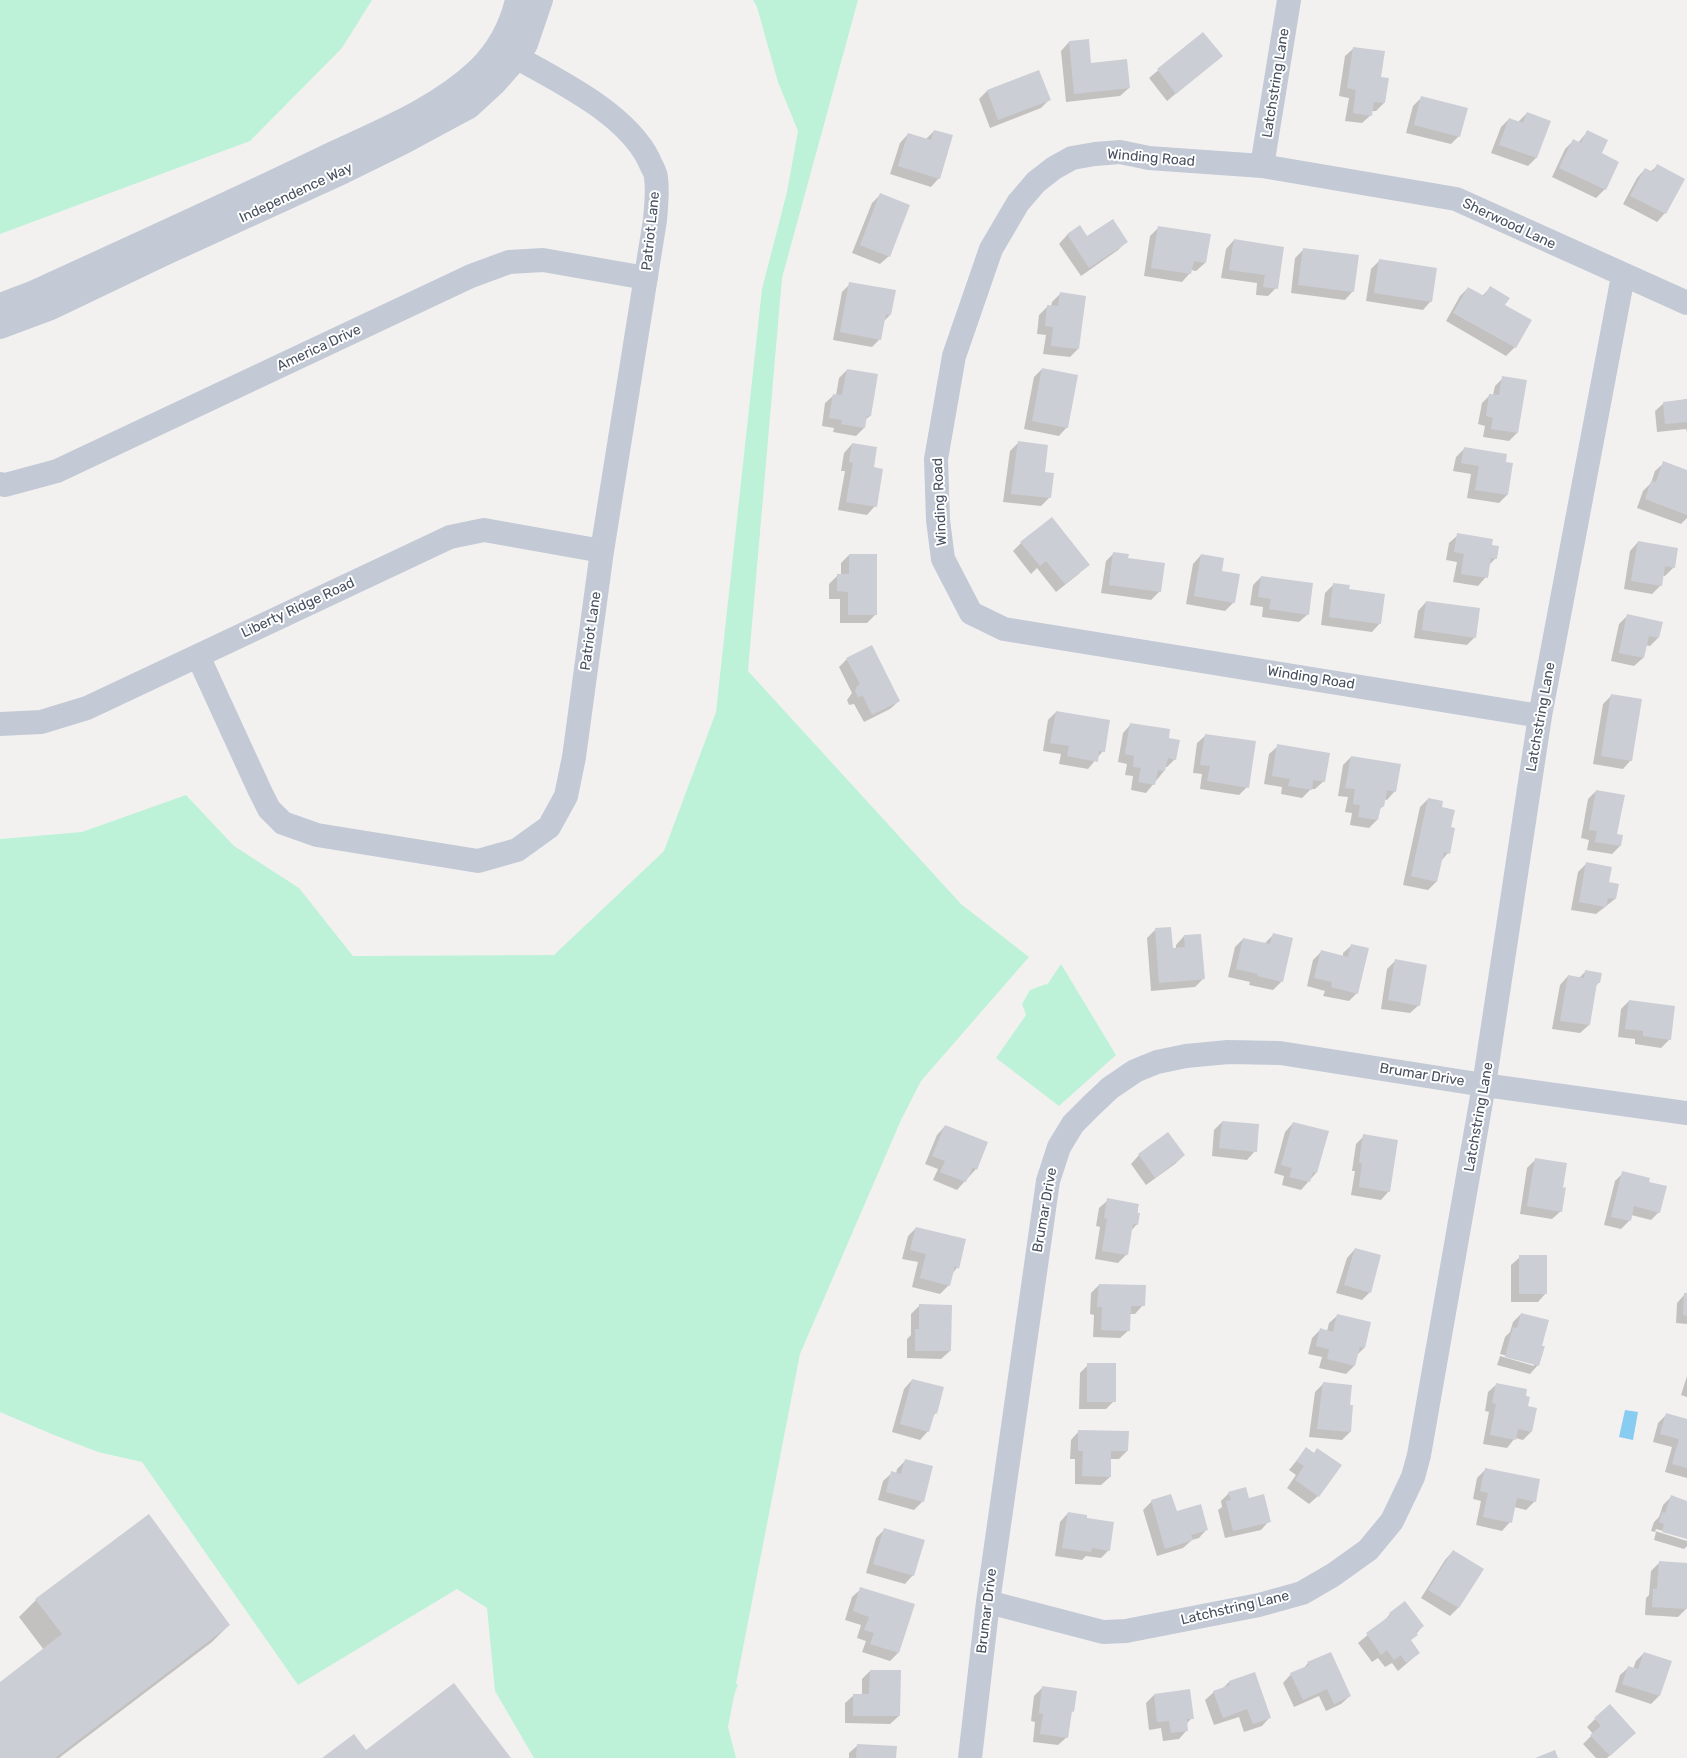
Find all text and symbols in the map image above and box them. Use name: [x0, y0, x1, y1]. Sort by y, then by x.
street label: Latchstring Lane: [1259, 27, 1293, 139]
street label: Winding Road: [1106, 146, 1196, 170]
street label: Independence Way: [237, 159, 355, 227]
street label: Patriot Lane: [638, 191, 664, 271]
street label: Sherwood Lane: [1460, 195, 1558, 253]
street label: America Drive: [274, 321, 364, 375]
street label: Winding Road: [929, 457, 951, 547]
street label: Liberty Ridge Road: [239, 574, 357, 642]
street label: Patriot Lane: [577, 590, 605, 672]
street label: Latchstring Lane: [1523, 661, 1559, 773]
street label: Winding Road: [1266, 663, 1356, 693]
street label: Brumar Drive: [1378, 1060, 1466, 1090]
street label: Latchstring Lane: [1461, 1061, 1497, 1173]
street label: Brumar Drive: [1029, 1166, 1061, 1254]
street label: Brumar Drive: [973, 1567, 1001, 1655]
street label: Latchstring Lane: [1179, 1587, 1291, 1629]

